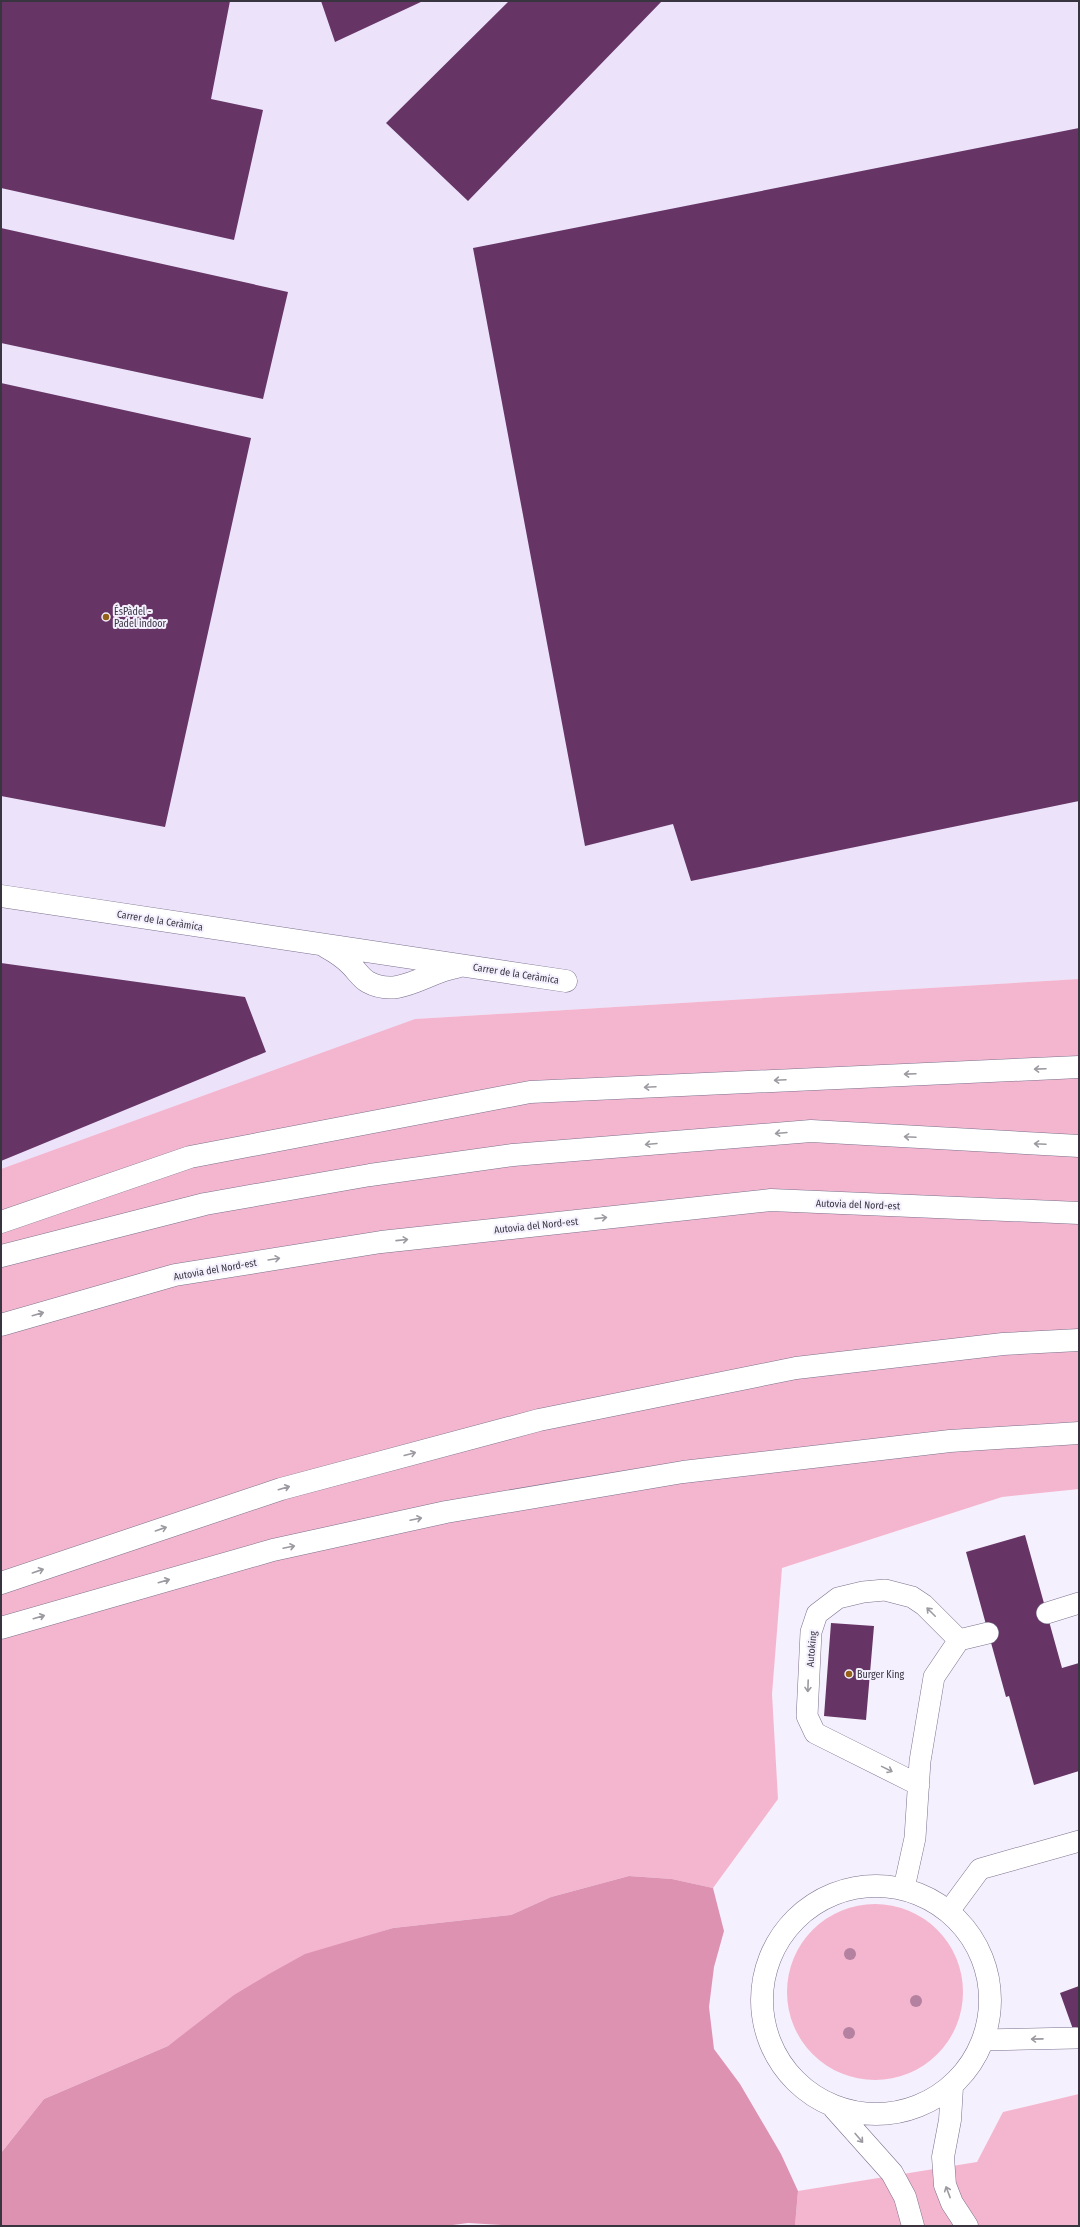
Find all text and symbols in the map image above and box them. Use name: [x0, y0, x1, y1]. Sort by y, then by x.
place label: ÉsPàdel - Padel indoor: [114, 604, 167, 630]
marker: ÉsPàdel - Padel indoor: [101, 612, 111, 622]
street label: Carrer de la Ceràmica: [116, 908, 204, 934]
street label: Carrer de la Ceràmica: [472, 961, 560, 987]
one-way arrow: [1034, 1065, 1047, 1073]
one-way arrow: [904, 1070, 917, 1078]
one-way arrow: [774, 1076, 787, 1084]
one-way arrow: [644, 1083, 657, 1090]
one-way arrow: [775, 1130, 788, 1137]
one-way arrow: [904, 1133, 917, 1140]
one-way arrow: [1034, 1140, 1047, 1148]
one-way arrow: [645, 1141, 658, 1148]
street label: Autovia del Nord-est: [816, 1198, 901, 1212]
one-way arrow: [594, 1214, 607, 1222]
street label: Autovia del Nord-est: [493, 1216, 579, 1236]
one-way arrow: [395, 1236, 408, 1243]
one-way arrow: [267, 1255, 280, 1263]
street label: Autovia del Nord-est: [173, 1257, 258, 1283]
one-way arrow: [32, 1310, 45, 1317]
one-way arrow: [403, 1450, 416, 1457]
one-way arrow: [278, 1484, 291, 1491]
one-way arrow: [409, 1514, 422, 1522]
one-way arrow: [154, 1525, 167, 1532]
one-way arrow: [282, 1542, 295, 1550]
one-way arrow: [32, 1566, 44, 1574]
one-way arrow: [157, 1577, 170, 1585]
one-way arrow: [926, 1607, 936, 1617]
one-way arrow: [32, 1613, 45, 1620]
street label: Autoking: [804, 1630, 820, 1668]
marker: Burger King: [844, 1669, 854, 1679]
place label: Burger King: [857, 1669, 904, 1681]
one-way arrow: [804, 1679, 812, 1692]
one-way arrow: [881, 1766, 893, 1773]
one-way arrow: [1031, 2035, 1044, 2043]
one-way arrow: [855, 2133, 864, 2143]
one-way arrow: [943, 2187, 951, 2199]

